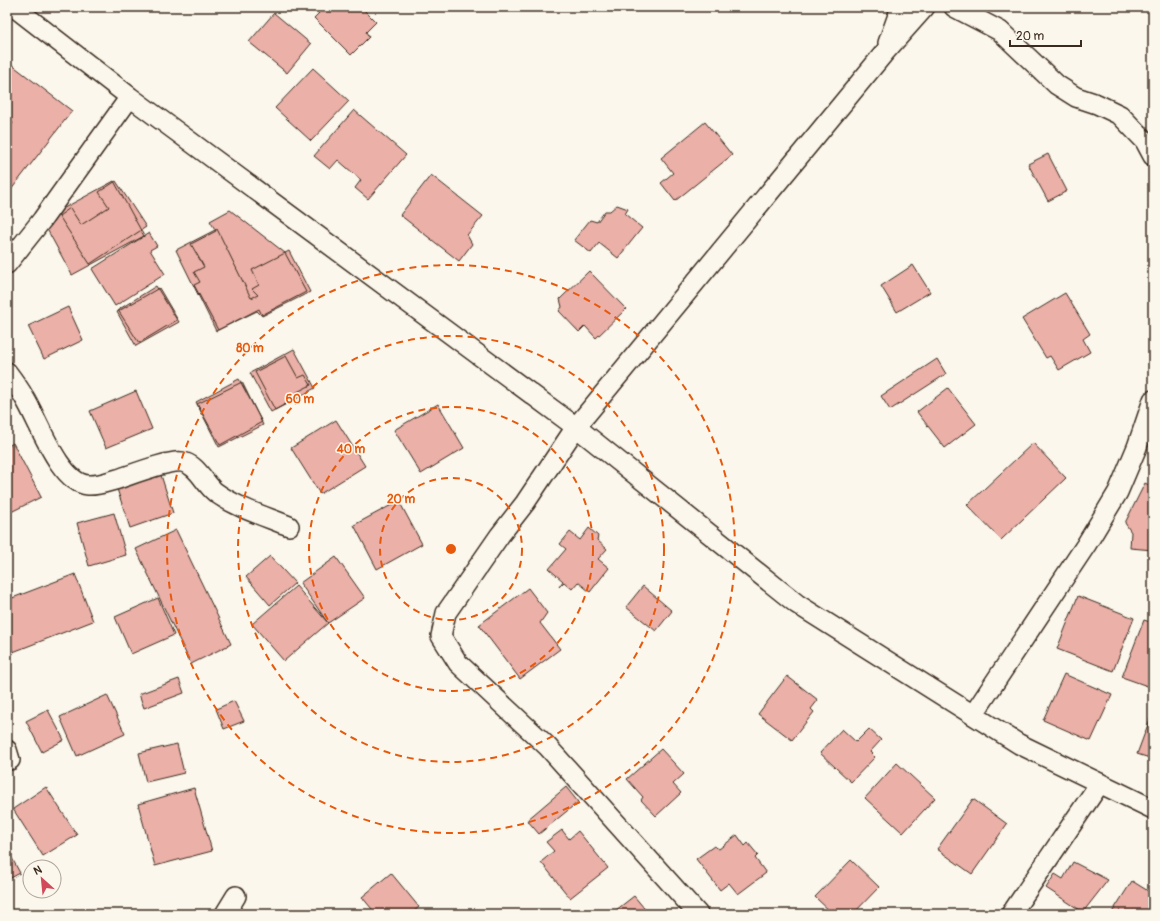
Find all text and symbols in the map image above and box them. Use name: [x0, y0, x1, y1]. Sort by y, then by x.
scale bar: [1010, 22, 1081, 48]
text: 20 m: [1016, 29, 1045, 44]
text: 80 m: [236, 341, 264, 356]
text: 60 m: [286, 392, 315, 407]
text: 40 m: [336, 442, 366, 457]
text: 20 m: [387, 492, 415, 507]
centre of rings: [444, 542, 458, 556]
north arrow: [22, 859, 62, 899]
text: N: [31, 863, 44, 878]

